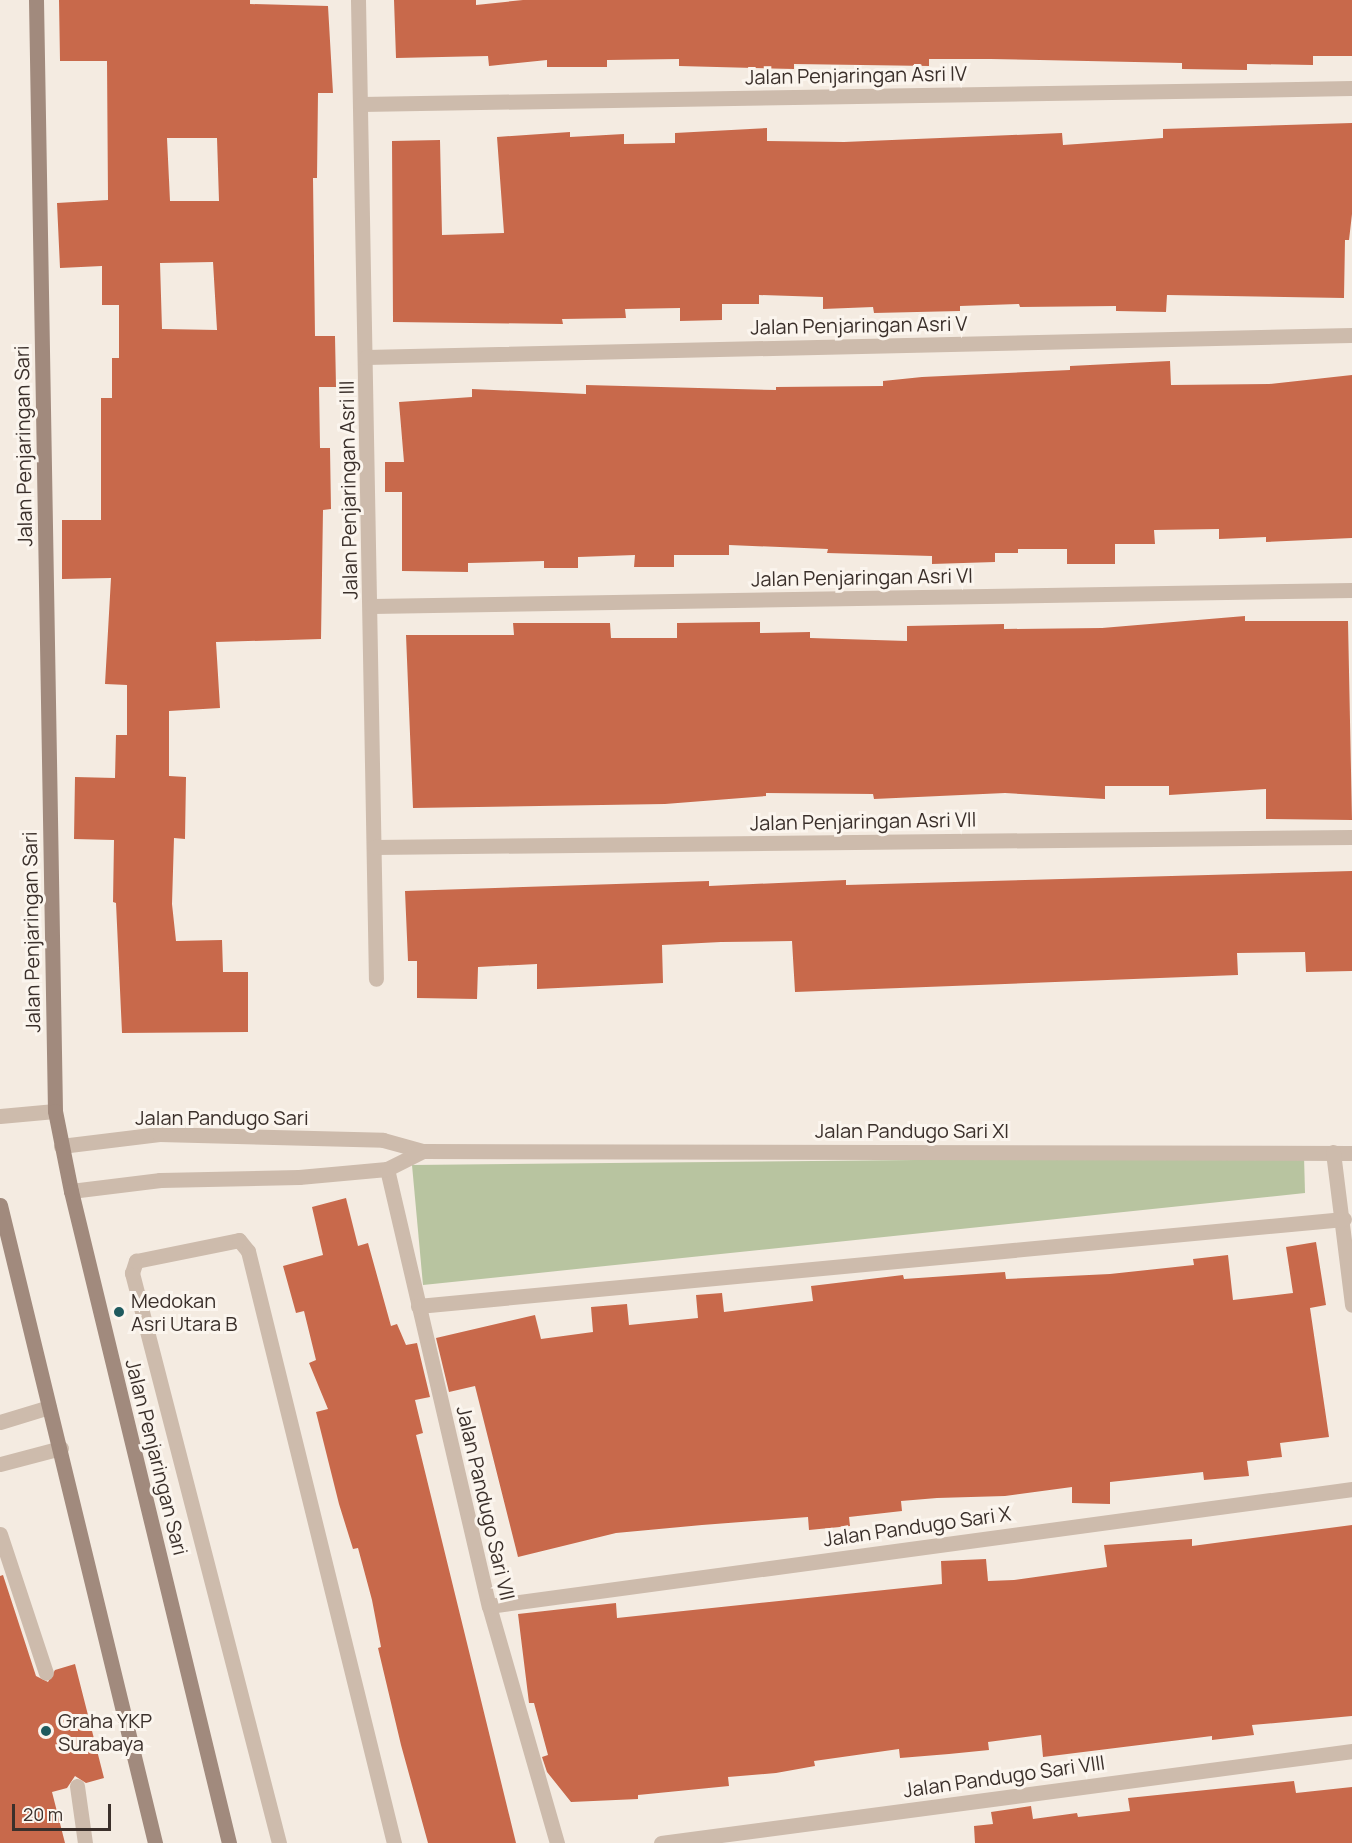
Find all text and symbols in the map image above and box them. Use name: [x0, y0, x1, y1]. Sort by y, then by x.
street label: Jalan Penjaringan Asri IV: [745, 61, 967, 89]
street label: Jalan Penjaringan Asri V: [750, 311, 968, 339]
street label: Jalan Penjaringan Sari: [9, 345, 37, 547]
street label: Jalan Penjaringan Asri III: [334, 380, 362, 600]
street label: Jalan Penjaringan Asri VI: [751, 563, 973, 591]
street label: Jalan Penjaringan Asri VII: [750, 807, 976, 835]
street label: Jalan Penjaringan Sari: [17, 831, 45, 1033]
street label: Jalan Pandugo Sari: [135, 1105, 309, 1129]
street label: Jalan Pandugo Sari XI: [815, 1118, 1009, 1142]
place label: Medokan Asri Utara B: [131, 1288, 237, 1335]
marker: Medokan Asri Utara B: [112, 1305, 126, 1319]
street label: Jalan Penjaringan Sari: [121, 1356, 193, 1558]
street label: Jalan Pandugo Sari VII: [452, 1403, 520, 1603]
street label: Jalan Pandugo Sari X: [822, 1501, 1012, 1551]
place label: Graha YKP Surabaya: [58, 1708, 152, 1755]
marker: Graha YKP Surabaya: [39, 1724, 53, 1738]
street label: Jalan Pandugo Sari VIII: [902, 1750, 1106, 1802]
scale bar: [15, 1792, 114, 1830]
text: 20 m: [23, 1802, 63, 1826]

